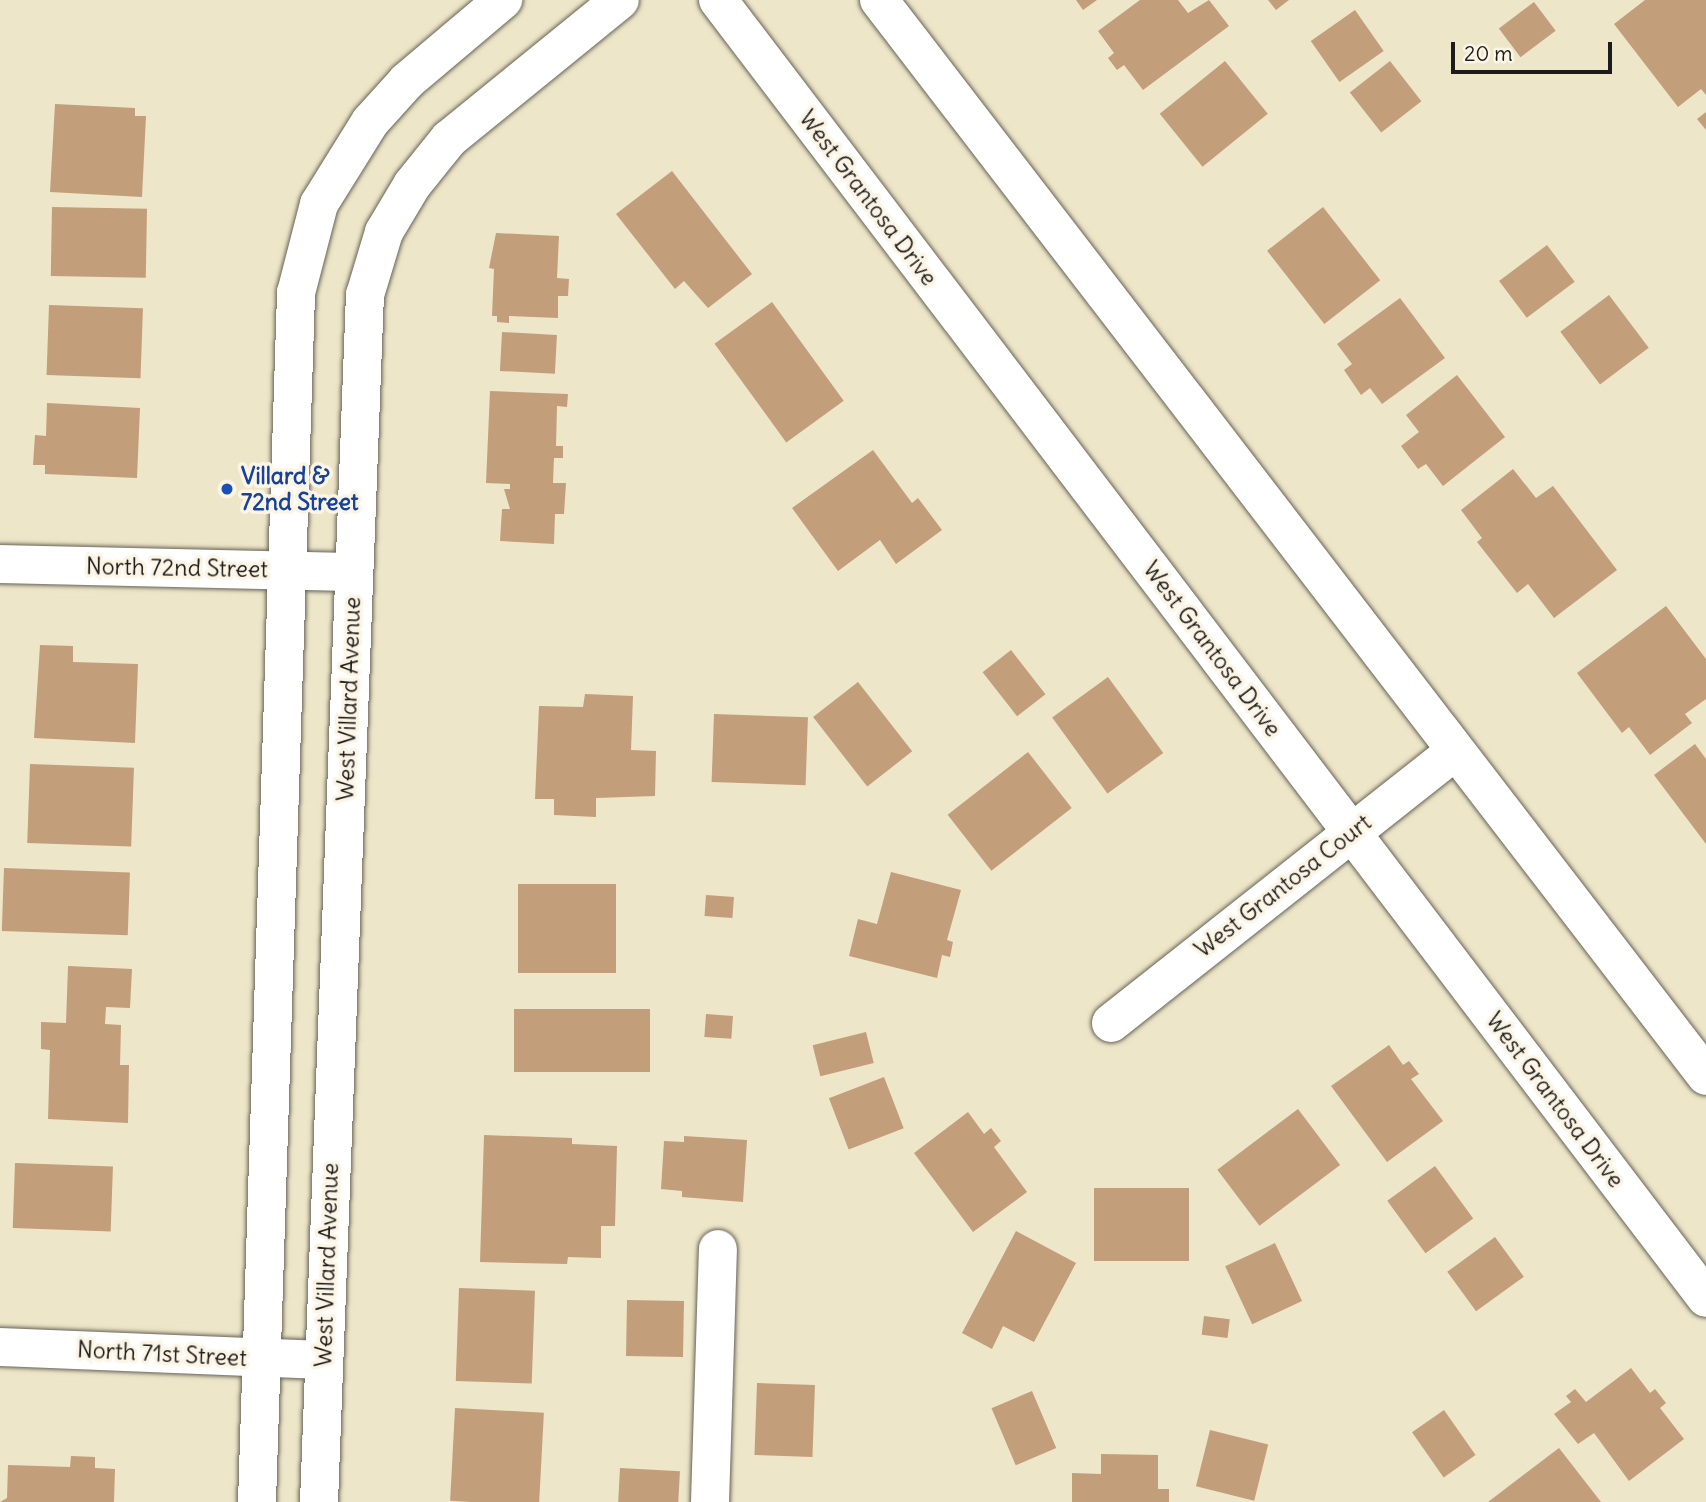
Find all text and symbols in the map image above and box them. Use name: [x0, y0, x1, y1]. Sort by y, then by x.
scale bar: [1454, 28, 1615, 72]
text: 20 m: [1464, 40, 1513, 67]
street label: West Grantosa Drive: [793, 105, 943, 291]
place label: Villard & 72nd Street: [241, 462, 359, 516]
marker: Villard & 72nd Street: [219, 481, 235, 497]
street label: North 72nd Street: [86, 553, 268, 583]
street label: West Grantosa Drive: [1137, 556, 1287, 742]
street label: West Villard Avenue: [332, 596, 366, 802]
street label: West Grantosa Court: [1189, 809, 1377, 963]
street label: West Grantosa Drive: [1480, 1007, 1630, 1193]
street label: West Villard Avenue: [310, 1162, 344, 1368]
street label: North 71st Street: [76, 1336, 248, 1372]

